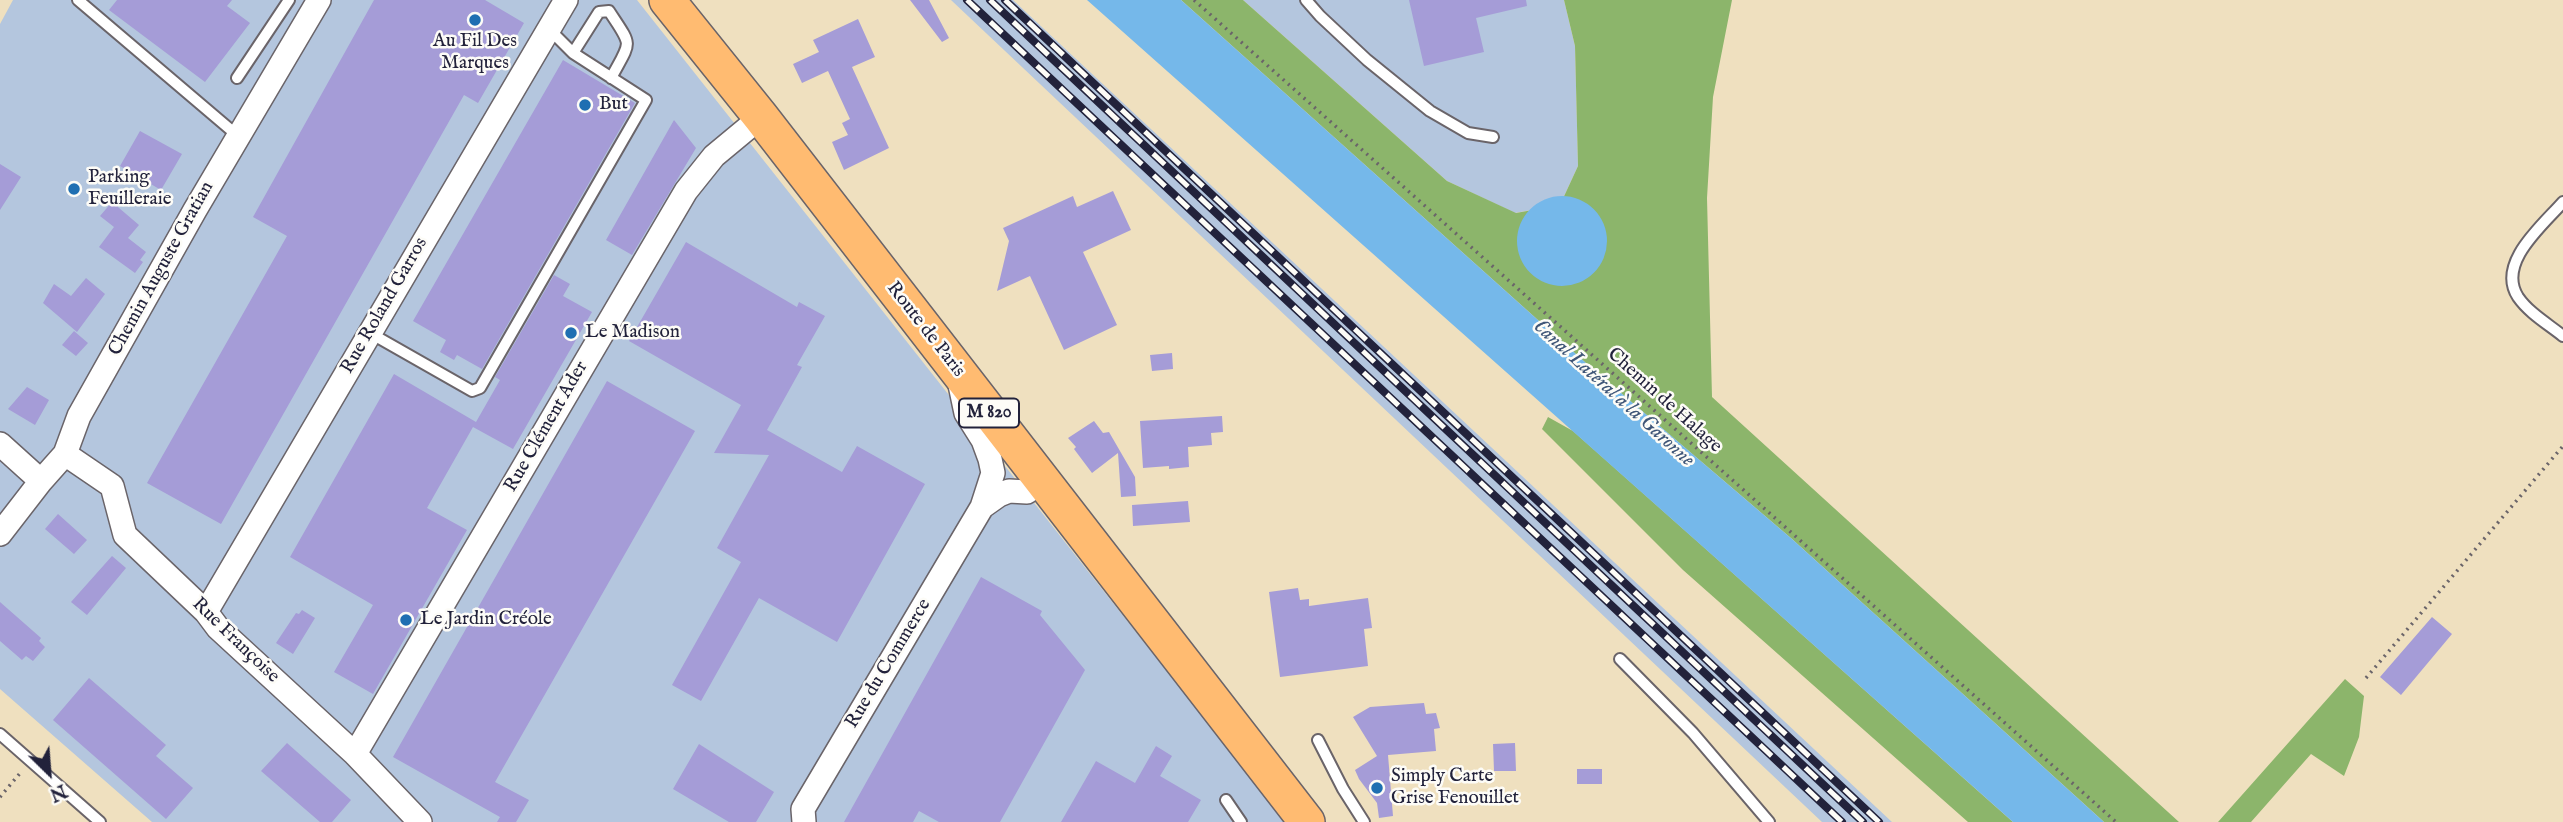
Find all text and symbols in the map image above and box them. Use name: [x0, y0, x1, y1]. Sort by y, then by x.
marker: Au Fil Des Marques: [467, 12, 483, 28]
place label: Au Fil Des Marques: [433, 31, 517, 75]
place label: But: [599, 94, 628, 116]
marker: But: [577, 97, 593, 113]
place label: Parking Feuilleraie: [88, 167, 172, 211]
street label: Chemin Auguste Gratian: [105, 178, 219, 360]
marker: Parking Feuilleraie: [66, 181, 82, 197]
street label: Rue Roland Garros: [337, 234, 433, 378]
street label: Route de Paris: [881, 278, 969, 382]
water label: Canal Latéral à la Garonne: [1527, 315, 1699, 473]
place label: Le Madison: [585, 322, 680, 344]
marker: Le Madison: [563, 325, 579, 341]
street label: Chemin de Halage: [1602, 344, 1726, 458]
street label: Rue Clément Ader: [500, 358, 594, 496]
road number: M 820: [959, 398, 1019, 428]
street label: Rue Françoise: [186, 594, 284, 688]
street label: Rue du Commerce: [841, 595, 937, 733]
place label: Le Jardin Créole: [420, 609, 552, 631]
marker: Le Jardin Créole: [398, 612, 414, 628]
north arrow: [14, 738, 84, 808]
place label: Simply Carte Grise Fenouillet: [1391, 766, 1519, 810]
text: N: [45, 778, 70, 806]
marker: Simply Carte Grise Fenouillet: [1369, 780, 1385, 796]

